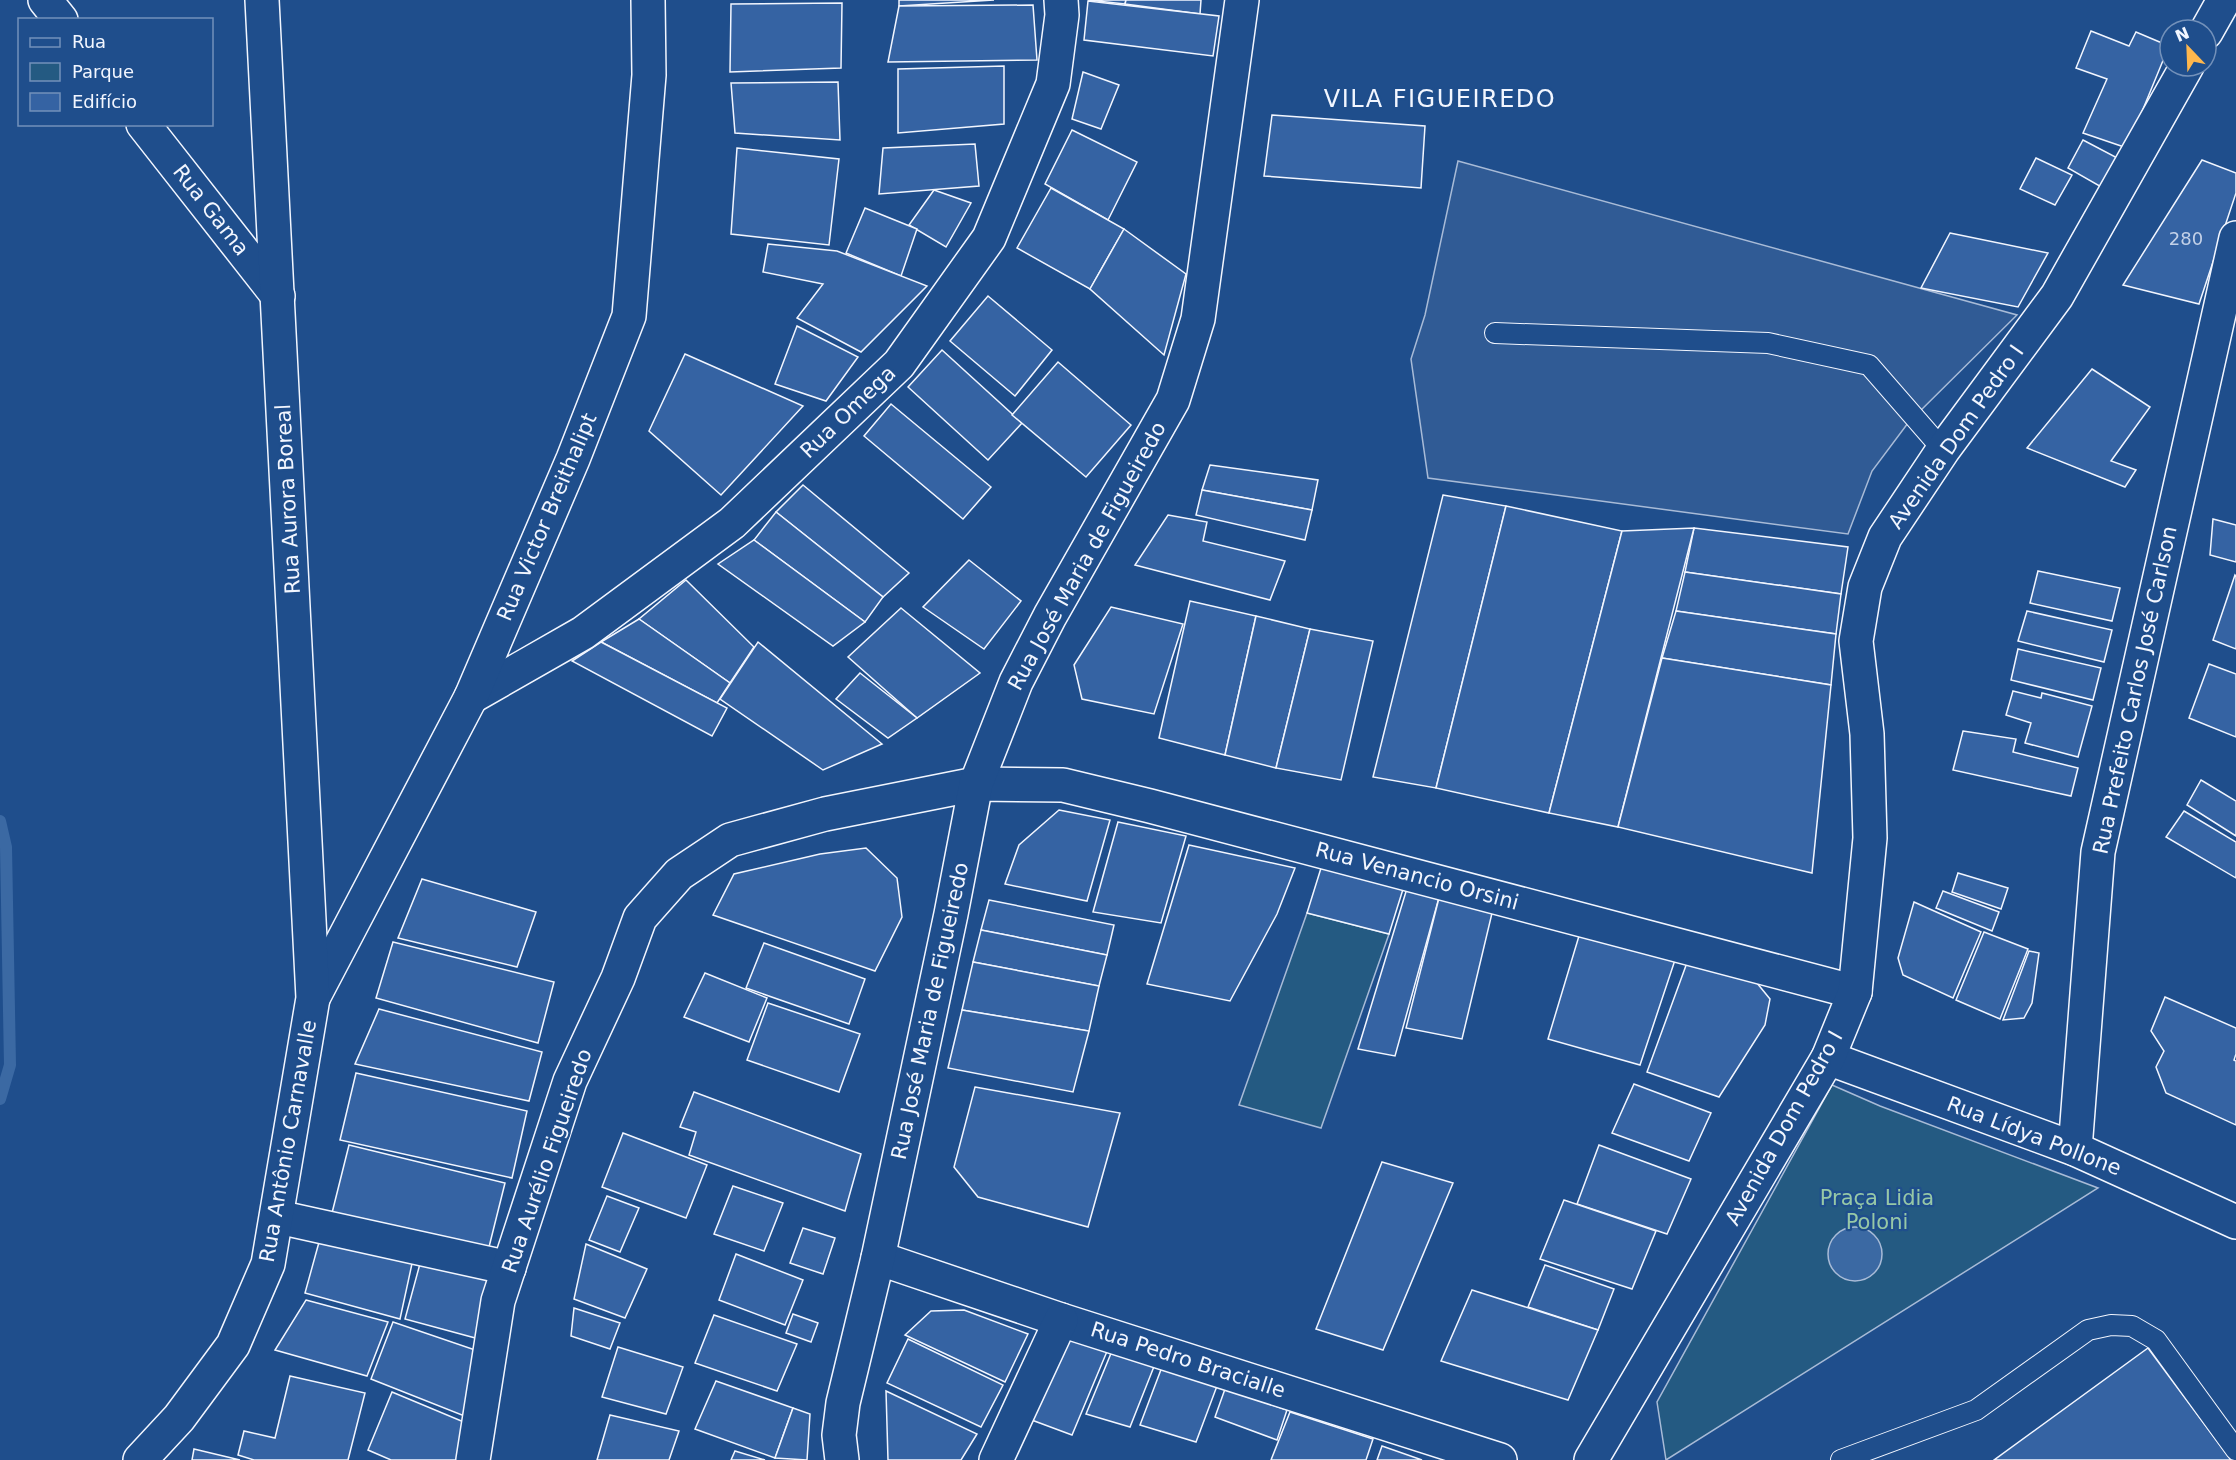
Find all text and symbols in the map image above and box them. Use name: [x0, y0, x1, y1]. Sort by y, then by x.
legend: [18, 18, 213, 126]
north arrow: [2158, 18, 2218, 78]
text: N: [2172, 23, 2192, 46]
text: Rua: [72, 31, 106, 52]
text: Parque: [72, 61, 134, 82]
district label: VILA FIGUEIREDO: [1324, 85, 1556, 113]
text: Edifício: [72, 91, 137, 112]
street label: Rua Gama: [168, 160, 254, 260]
house number: 280: [2169, 228, 2203, 249]
street label: Avenida Dom Pedro I: [1883, 341, 2029, 533]
street label: Rua Omega: [796, 361, 900, 463]
street label: Rua Aurora Boreal: [271, 403, 305, 595]
street label: Rua Victor Breithalipt: [492, 410, 602, 624]
street label: Rua José Maria de Figueiredo: [1003, 418, 1171, 694]
street label: Rua Prefeito Carlos José Carlson: [2088, 524, 2182, 856]
street label: Rua Venancio Orsini: [1313, 837, 1521, 915]
street label: Rua José Maria de Figueiredo: [887, 860, 973, 1162]
street label: Rua Antônio Carnavalle: [255, 1018, 321, 1264]
street label: Avenida Dom Pedro I: [1720, 1027, 1848, 1229]
street label: Rua Aurélio Figueiredo: [497, 1046, 597, 1276]
street label: Rua Lídya Pollone: [1943, 1092, 2125, 1180]
park label: Praça Lidia Poloni: [1820, 1186, 1934, 1234]
street label: Rua Pedro Bracialle: [1088, 1317, 1288, 1403]

